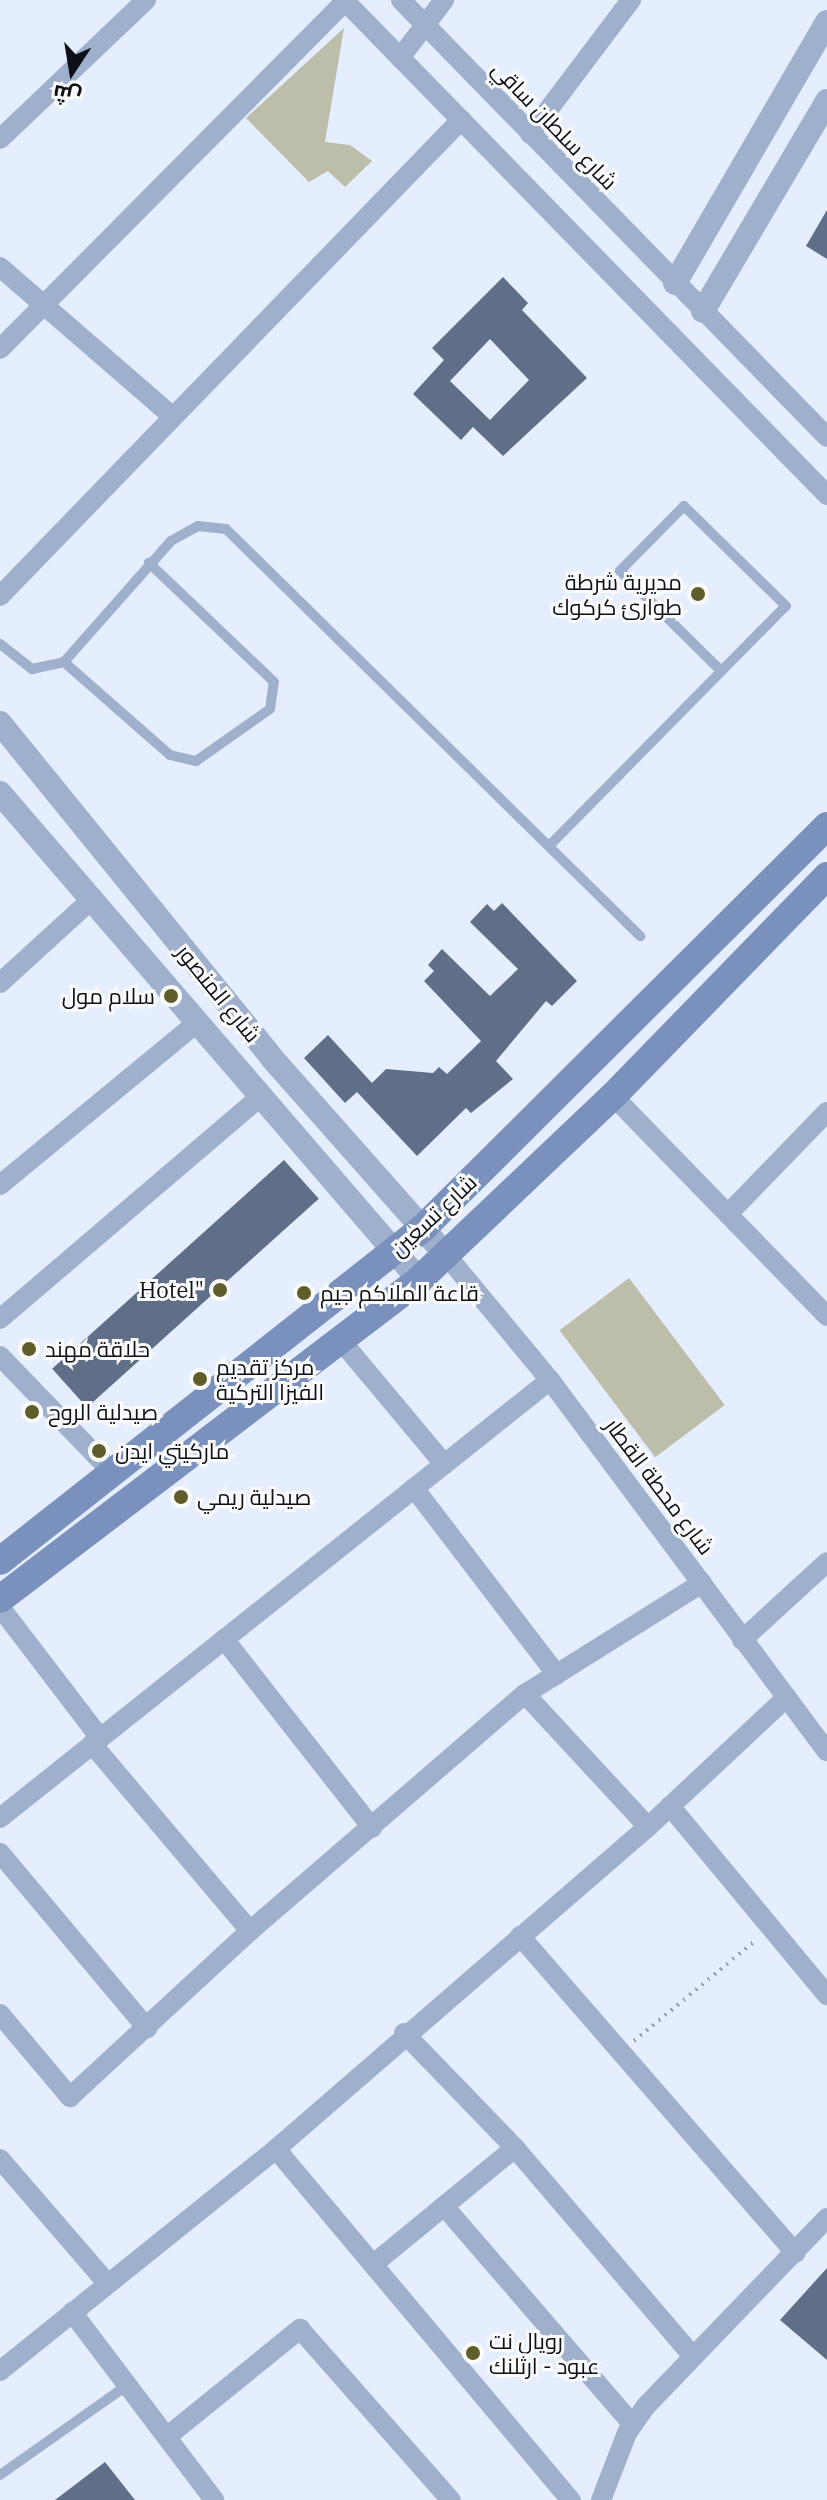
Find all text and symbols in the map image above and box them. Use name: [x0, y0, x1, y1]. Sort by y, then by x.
north arrow: [32, 32, 112, 112]
street label: شارع سلطان ساقي: [487, 55, 623, 195]
text: ش: [50, 79, 84, 113]
place label: مديرية شرطة طوارئ كركوك: [552, 568, 682, 620]
marker: مديرية شرطة طوارئ كركوك: [689, 585, 707, 603]
street label: شارع المنصور: [172, 939, 266, 1047]
place label: سلام مول: [62, 983, 155, 1009]
marker: سلام مول: [162, 987, 180, 1005]
street label: شارع تسعين: [384, 1168, 482, 1262]
place label: Hotel": [139, 1277, 204, 1303]
place label: قاعة الملاكم جيم: [320, 1280, 479, 1306]
marker: Hotel": [211, 1281, 229, 1299]
marker: قاعة الملاكم جيم: [295, 1284, 313, 1302]
place label: حلاقة مهند: [45, 1336, 150, 1362]
marker: حلاقة مهند: [20, 1340, 38, 1358]
place label: مركز تقديم الفيزا التركية: [216, 1353, 324, 1404]
marker: مركز تقديم الفيزا التركية: [191, 1370, 209, 1388]
place label: صيدلية الروح: [48, 1399, 158, 1425]
marker: صيدلية الروح: [23, 1403, 41, 1421]
street label: شارع محطة القطار: [600, 1412, 720, 1560]
place label: ماركيتي ايدن: [115, 1438, 229, 1464]
marker: ماركيتي ايدن: [90, 1442, 108, 1460]
place label: صيدلية ريمي: [197, 1484, 311, 1510]
marker: صيدلية ريمي: [172, 1488, 190, 1506]
place label: رويال نت عبود - ارثلنك: [489, 2327, 599, 2378]
marker: رويال نت عبود - ارثلنك: [464, 2344, 482, 2362]

